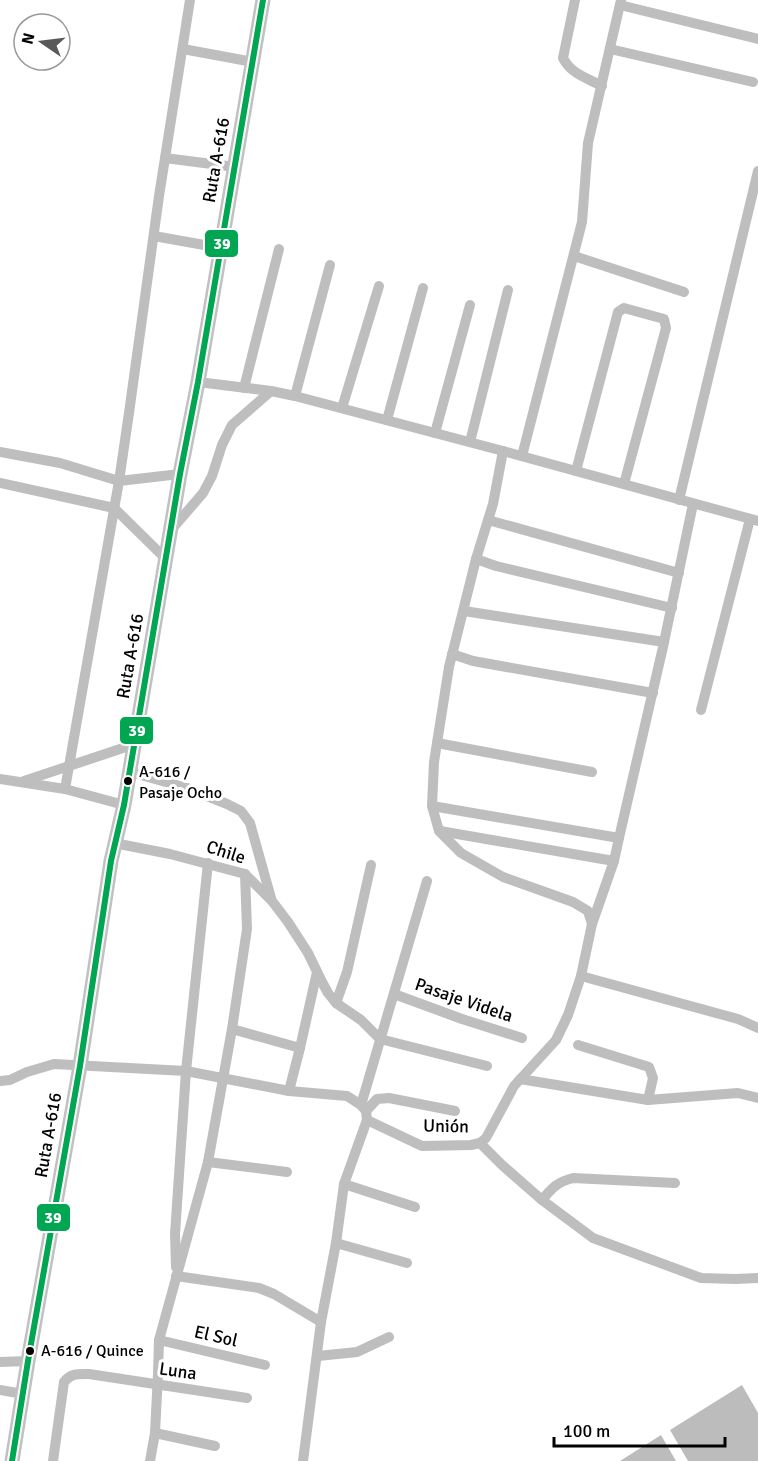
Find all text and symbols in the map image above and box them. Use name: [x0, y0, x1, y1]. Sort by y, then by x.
north arrow: [12, 12, 72, 72]
text: N: [17, 31, 39, 46]
street label: Ruta A-616: [198, 116, 234, 204]
line badge: 39: [204, 229, 239, 258]
text: 39: [213, 234, 231, 254]
street label: Ruta A-616: [112, 612, 148, 700]
line badge: 39: [119, 716, 154, 745]
text: 39: [128, 721, 146, 741]
place label: A-616 / Pasaje Ocho: [139, 762, 222, 803]
marker: A-616 / Pasaje Ocho: [122, 775, 134, 787]
street label: Chile: [204, 835, 248, 869]
street label: Pasaje Videla: [412, 973, 516, 1027]
street label: Ruta A-616: [30, 1091, 66, 1179]
street label: Unión: [423, 1115, 469, 1137]
line badge: 39: [36, 1203, 71, 1232]
text: 39: [44, 1208, 62, 1228]
street label: El Sol: [192, 1320, 240, 1352]
place label: A-616 / Quince: [41, 1341, 144, 1361]
marker: A-616 / Quince: [24, 1345, 36, 1357]
street label: Luna: [158, 1357, 198, 1385]
scale bar: [554, 1410, 725, 1448]
text: 100 m: [563, 1420, 610, 1442]

